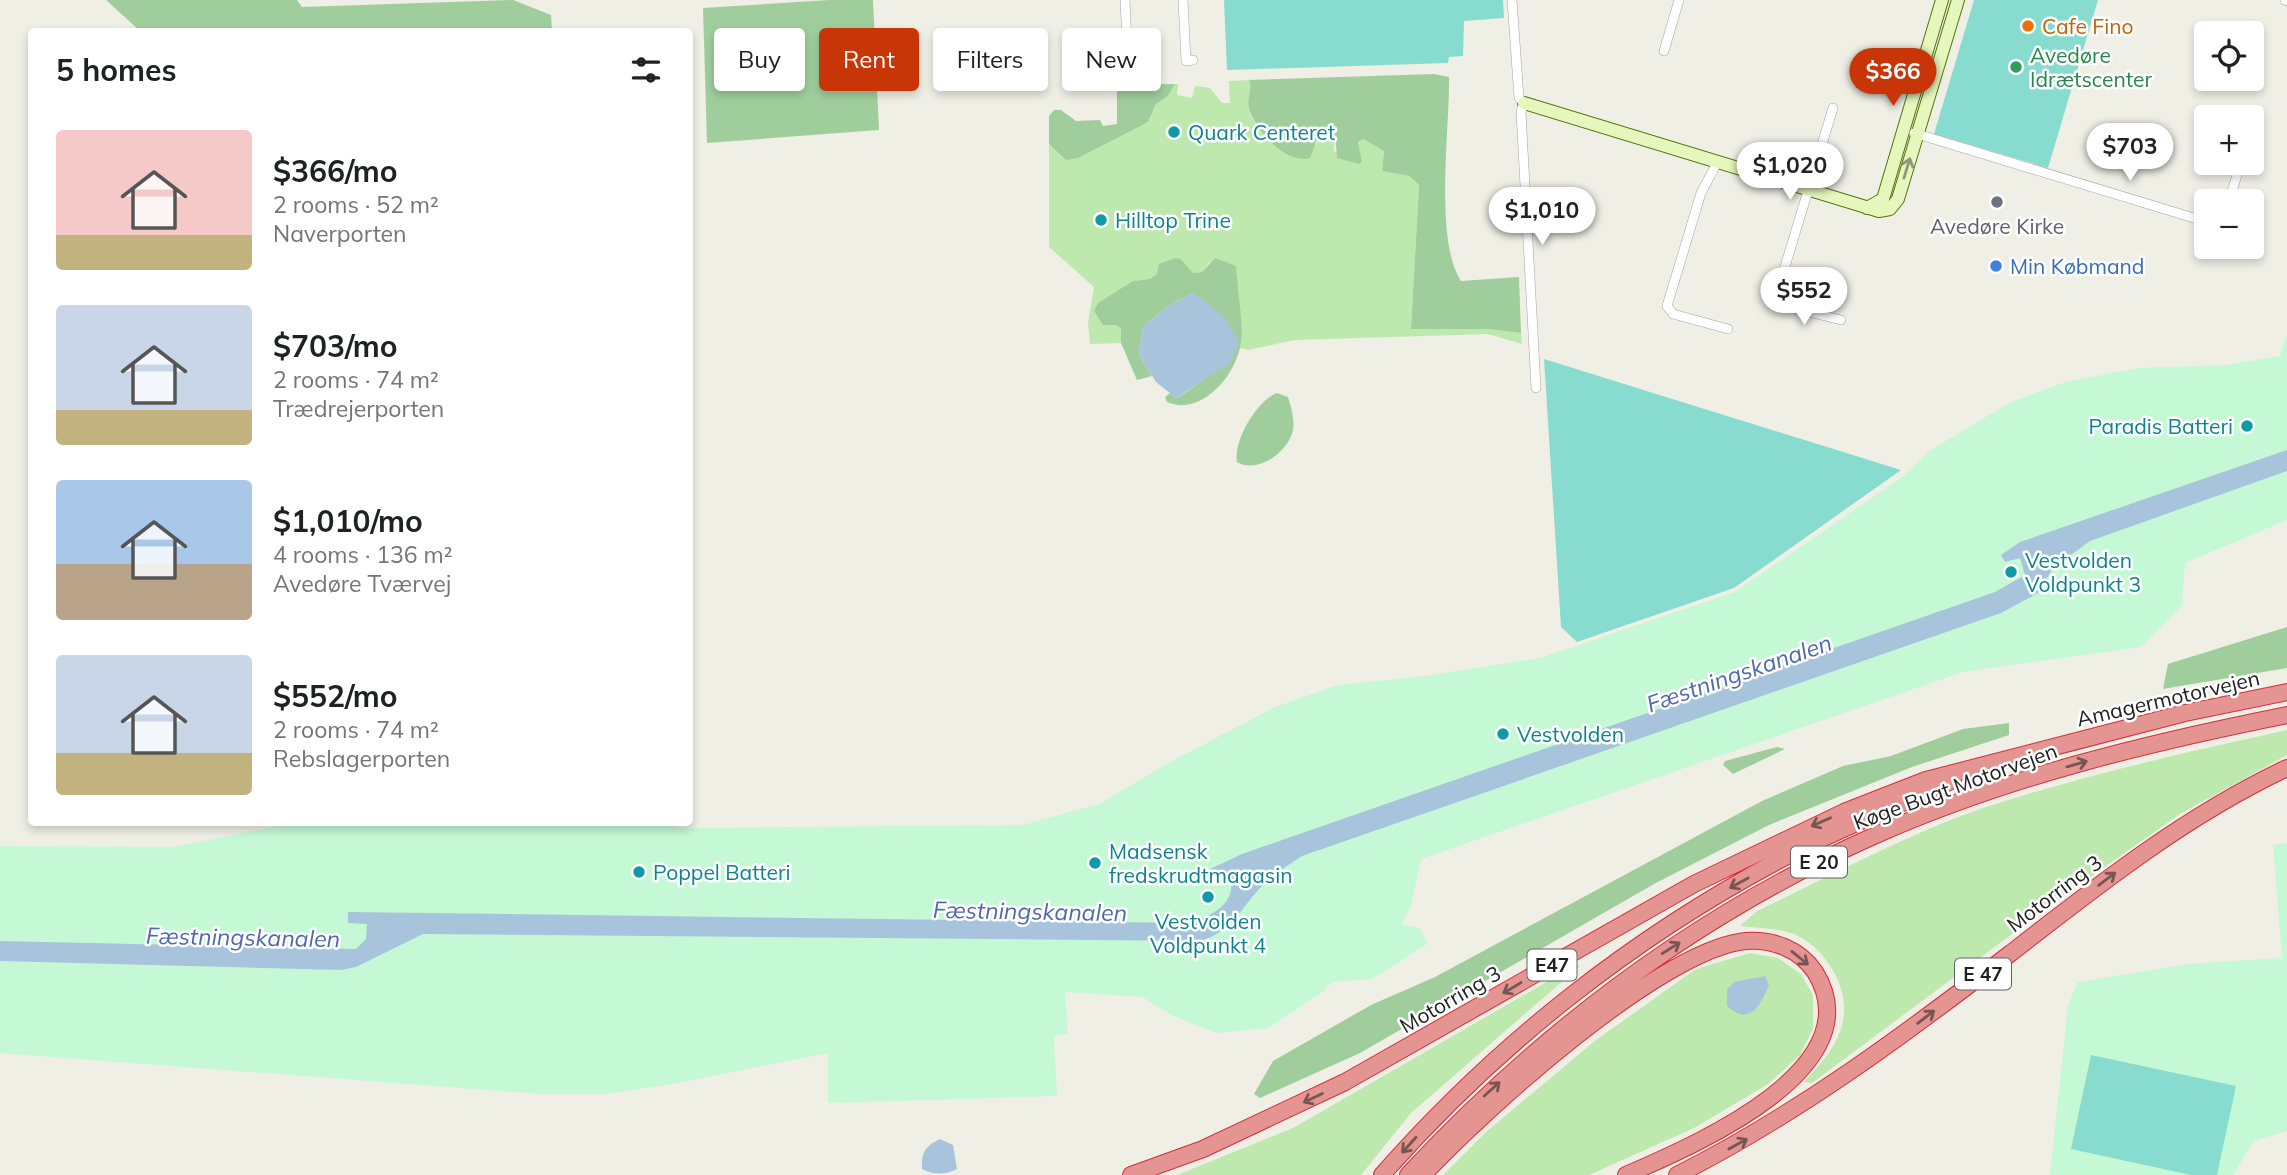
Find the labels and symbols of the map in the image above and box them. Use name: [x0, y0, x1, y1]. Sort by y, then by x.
place label: Cafe Fino: [2042, 13, 2133, 39]
marker: Cafe Fino: [2020, 18, 2036, 34]
place label: Avedøre Idrætscenter: [2030, 42, 2152, 92]
pin: $366: [1852, 48, 1934, 108]
marker: Avedøre Idrætscenter: [2008, 59, 2024, 75]
place label: Quark Centeret: [1188, 119, 1335, 145]
marker: Quark Centeret: [1166, 124, 1182, 140]
pin: $703: [2089, 124, 2171, 183]
pin: $1,020: [1733, 142, 1847, 202]
one-way arrow: [1902, 158, 1915, 180]
pin: $1,010: [1485, 188, 1599, 247]
marker: Avedøre Kirke: [1989, 194, 2005, 210]
place label: Hilltop Trine: [1115, 207, 1231, 233]
marker: Hilltop Trine: [1093, 212, 1109, 228]
place label: Avedøre Kirke: [1930, 213, 2064, 239]
place label: Min Købmand: [2010, 253, 2144, 279]
marker: Min Købmand: [1988, 258, 2004, 274]
pin: $552: [1763, 268, 1845, 327]
place label: Paradis Batteri: [2088, 413, 2233, 439]
marker: Paradis Batteri: [2239, 418, 2255, 434]
place label: Vestvolden Voldpunkt 3: [2025, 547, 2141, 597]
marker: Vestvolden Voldpunkt 3: [2003, 564, 2019, 580]
water label: Fæstningskanalen: [1643, 628, 1835, 718]
street label: Amagermotorvejen: [2074, 664, 2262, 732]
place label: Vestvolden: [1517, 721, 1624, 747]
marker: Vestvolden: [1495, 726, 1511, 742]
street label: Køge Bugt Motorvejen: [1850, 737, 2060, 835]
one-way arrow: [2066, 757, 2088, 770]
one-way arrow: [1810, 816, 1832, 829]
place label: Madsensk fredskrudtmagasin: [1109, 838, 1293, 888]
road number: E 20: [1791, 846, 1847, 877]
street label: Motorring 3: [2001, 849, 2107, 937]
marker: Madsensk fredskrudtmagasin: [1087, 855, 1103, 871]
place label: Poppel Batteri: [653, 859, 791, 885]
marker: Poppel Batteri: [631, 864, 647, 880]
one-way arrow: [2097, 872, 2116, 887]
one-way arrow: [1730, 876, 1750, 890]
marker: Vestvolden Voldpunkt 4: [1200, 889, 1216, 905]
water label: Fæstningskanalen: [933, 895, 1127, 927]
place label: Vestvolden Voldpunkt 4: [1150, 908, 1266, 958]
water label: Fæstningskanalen: [146, 921, 340, 953]
one-way arrow: [1660, 941, 1680, 955]
road number: E47: [1528, 950, 1576, 981]
one-way arrow: [1791, 950, 1809, 966]
road number: E 47: [1955, 958, 2011, 990]
street label: Motorring 3: [1395, 960, 1505, 1038]
one-way arrow: [1503, 981, 1523, 995]
one-way arrow: [1916, 1010, 1935, 1024]
one-way arrow: [1483, 1081, 1501, 1097]
one-way arrow: [1303, 1091, 1324, 1105]
one-way arrow: [1400, 1136, 1417, 1153]
one-way arrow: [1727, 1137, 1747, 1151]

